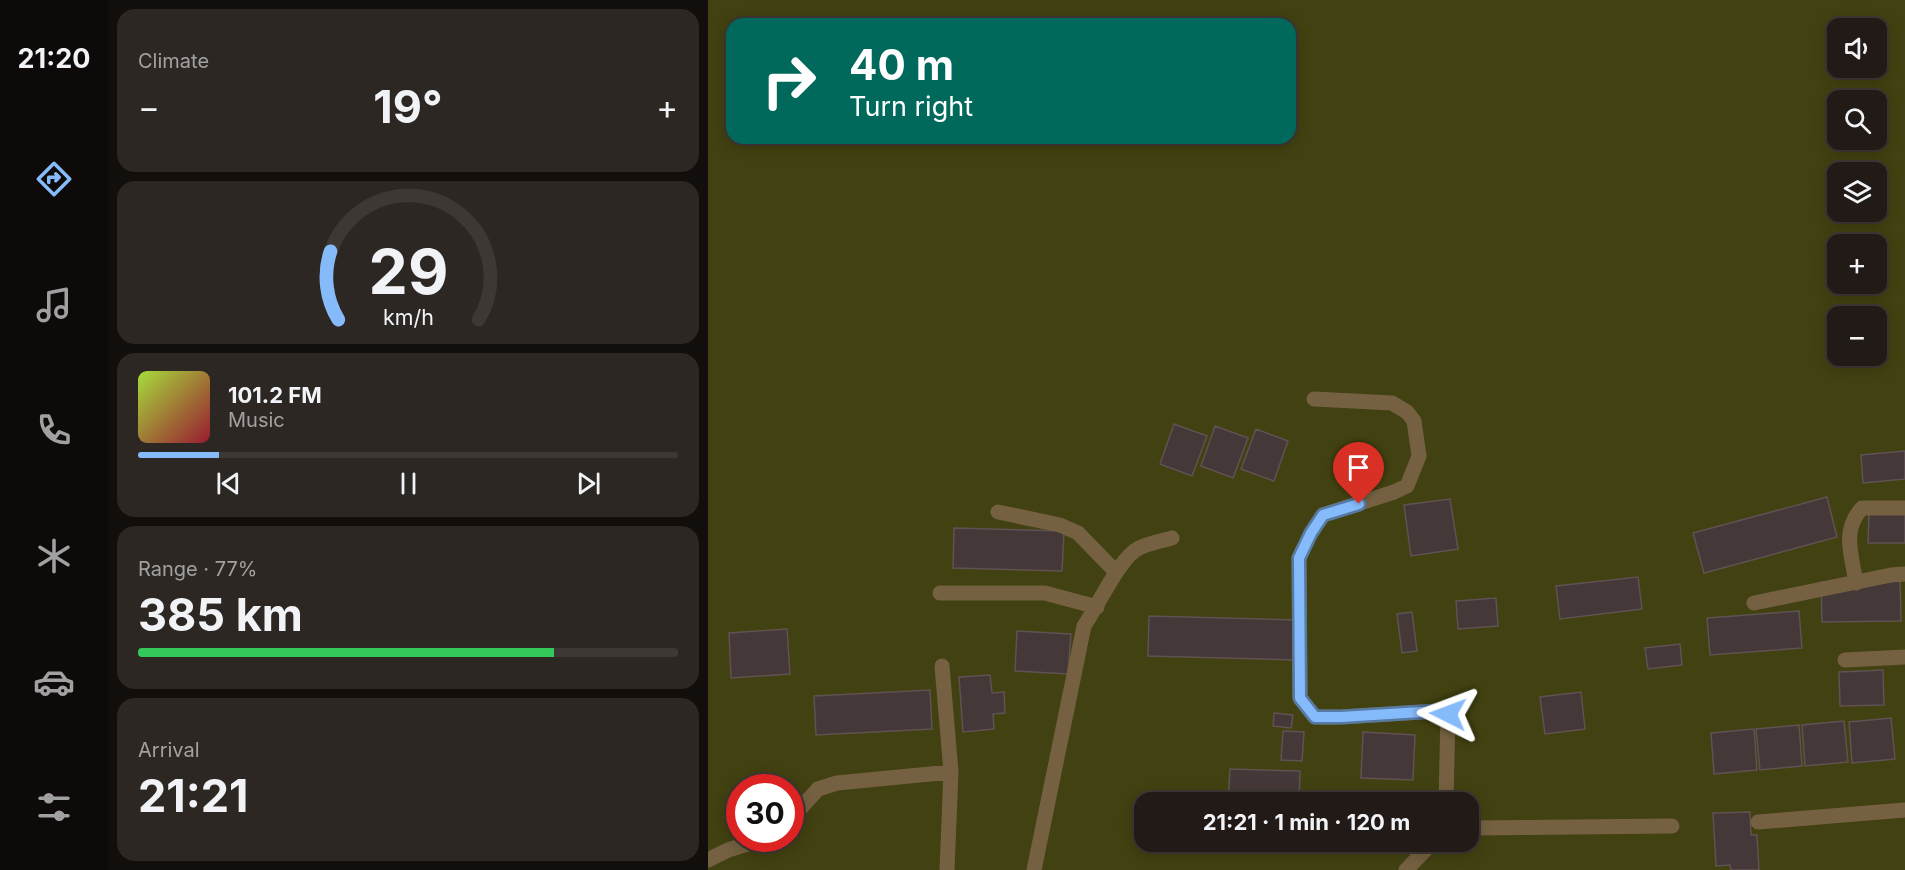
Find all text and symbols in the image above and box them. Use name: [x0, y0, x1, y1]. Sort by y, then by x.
map controls: [1827, 18, 1887, 366]
button: sound: [1827, 18, 1887, 78]
text: 40 m: [849, 39, 954, 90]
text: 21:20: [18, 42, 90, 75]
icon: right: [750, 42, 828, 120]
text: Climate: [138, 49, 209, 73]
text: 19°: [373, 79, 443, 134]
text: −: [138, 87, 160, 127]
text: +: [656, 87, 678, 127]
text: Turn right: [849, 90, 973, 123]
button: search: [1827, 90, 1887, 150]
icon: directions: [33, 158, 75, 200]
button: layers: [1827, 162, 1887, 222]
text: 29: [368, 234, 448, 309]
button: +: [1827, 234, 1887, 294]
icon: music: [33, 284, 75, 326]
text: km/h: [383, 304, 433, 330]
button: −: [1827, 306, 1887, 366]
text: 101.2 FM: [228, 382, 322, 408]
text: Music: [228, 408, 285, 432]
icon: phone: [33, 409, 75, 451]
pin: [1333, 442, 1384, 504]
icon: arrive: [1342, 451, 1375, 484]
icon: previous: [212, 467, 245, 500]
icon: pause: [392, 467, 425, 500]
icon: next: [572, 467, 605, 500]
icon: climate: [33, 535, 75, 577]
text: Range · 77%: [138, 557, 257, 581]
text: 385 km: [138, 587, 303, 642]
icon: car: [33, 661, 75, 703]
position arrow: [1416, 682, 1480, 746]
text: Arrival: [138, 738, 200, 762]
text: 21:21: [138, 768, 249, 823]
speed limit sign: 30: [726, 774, 804, 852]
icon: filters: [33, 786, 75, 828]
text: 21:21 · 1 min · 120 m: [1203, 809, 1410, 835]

